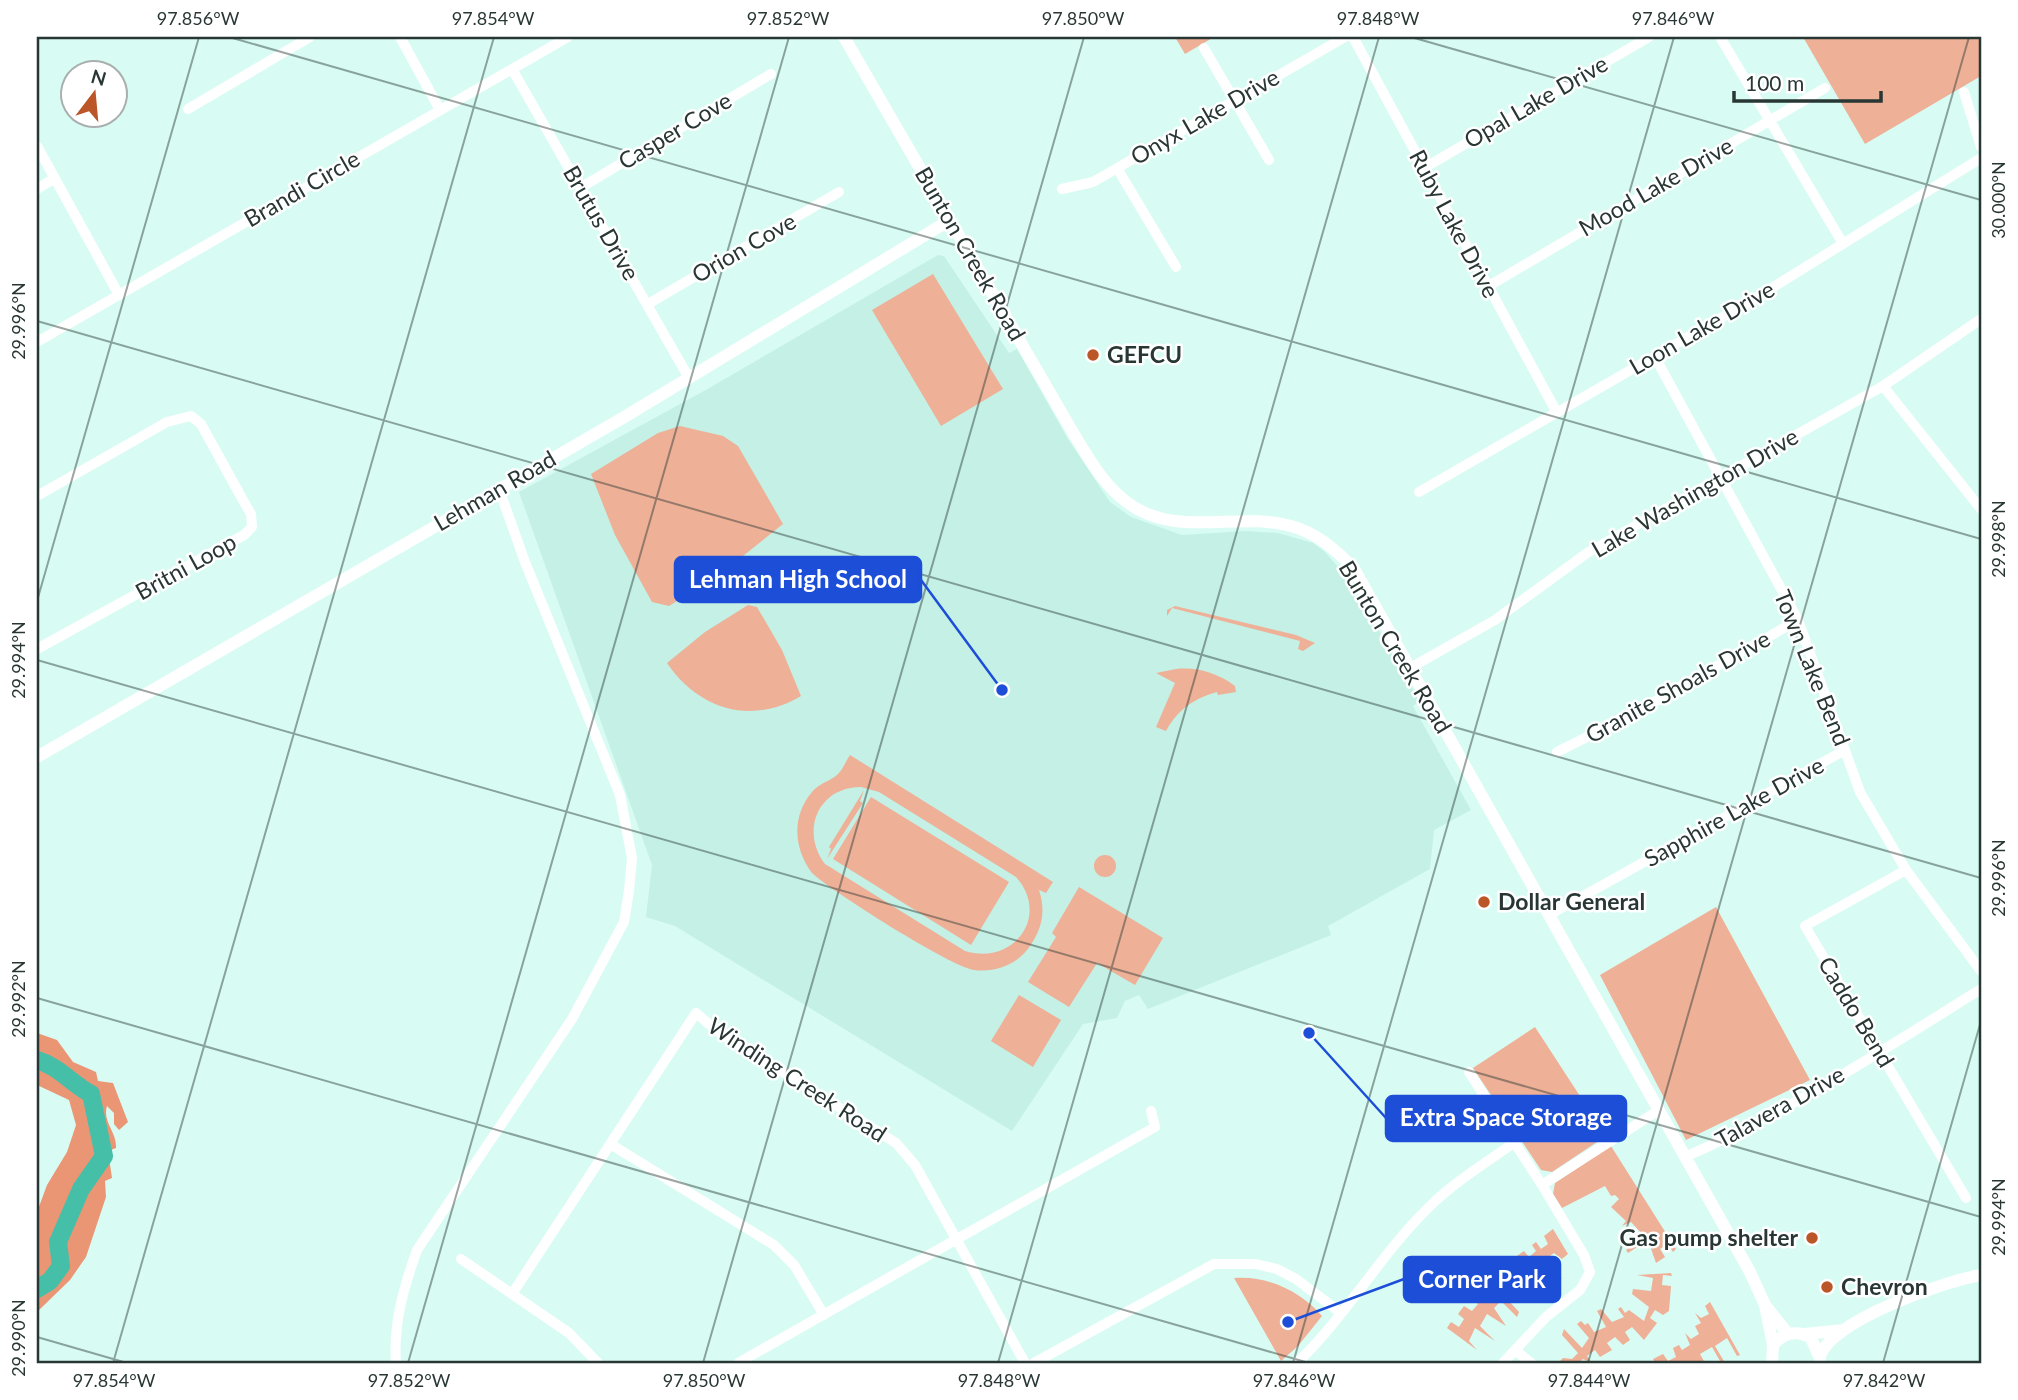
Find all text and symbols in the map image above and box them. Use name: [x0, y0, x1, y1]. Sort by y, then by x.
text: 97.856°W: [157, 7, 240, 29]
text: 97.854°W: [452, 7, 535, 29]
text: 97.852°W: [747, 7, 830, 29]
text: 97.850°W: [1042, 7, 1125, 29]
text: 97.848°W: [1337, 7, 1420, 29]
text: 97.846°W: [1632, 7, 1715, 29]
street label: Opal Lake Drive: [1459, 49, 1612, 153]
north arrow: [60, 60, 130, 130]
scale bar: [1734, 60, 1882, 104]
street label: Onyx Lake Drive: [1125, 62, 1284, 170]
text: N: [89, 64, 109, 90]
text: 100 m: [1745, 70, 1804, 95]
street label: Casper Cove: [613, 85, 736, 175]
street label: Mood Lake Drive: [1574, 131, 1737, 242]
street label: Brandi Circle: [239, 144, 364, 232]
street label: Ruby Lake Drive: [1404, 145, 1506, 302]
street label: Brutus Drive: [558, 160, 646, 285]
text: 30.000°N: [1987, 161, 2009, 239]
street label: Bunton Creek Road: [910, 162, 1032, 345]
street label: Orion Cove: [687, 206, 800, 288]
street label: Loon Lake Drive: [1624, 274, 1779, 380]
text: 29.996°N: [7, 282, 29, 360]
place label: GEFCU: [1107, 340, 1182, 368]
marker: GEFCU: [1085, 347, 1101, 363]
street label: Lake Washington Drive: [1586, 422, 1803, 563]
street label: Lehman Road: [429, 444, 560, 536]
text: 29.998°N: [1987, 500, 2009, 578]
street label: Britni Loop: [130, 527, 241, 605]
street label: Bunton Creek Road: [1333, 555, 1458, 738]
callout: Lehman High School: [675, 557, 921, 602]
text: Lehman High School: [689, 564, 907, 593]
street label: Town Lake Bend: [1769, 586, 1857, 750]
text: 29.994°N: [7, 621, 29, 699]
street label: Granite Shoals Drive: [1580, 624, 1775, 748]
street label: Sapphire Lake Drive: [1639, 750, 1828, 872]
text: 29.996°N: [1987, 839, 2009, 917]
place label: Dollar General: [1498, 887, 1645, 915]
marker: Dollar General: [1476, 894, 1492, 910]
street label: Caddo Bend: [1813, 951, 1901, 1072]
text: 29.992°N: [7, 960, 29, 1038]
street label: Winding Creek Road: [703, 1011, 892, 1147]
street label: Talavera Drive: [1710, 1059, 1849, 1153]
callout: Extra Space Storage: [1386, 1096, 1626, 1141]
text: Extra Space Storage: [1400, 1102, 1612, 1131]
text: 29.994°N: [1987, 1178, 2009, 1256]
place label: Gas pump shelter: [1620, 1223, 1798, 1251]
marker: Gas pump shelter: [1804, 1230, 1820, 1246]
callout: Corner Park: [1404, 1257, 1560, 1302]
text: Corner Park: [1418, 1264, 1546, 1293]
place label: Chevron: [1841, 1272, 1928, 1300]
marker: Chevron: [1819, 1279, 1835, 1295]
text: 29.990°N: [7, 1299, 29, 1377]
text: 97.854°W: [73, 1369, 156, 1391]
text: 97.852°W: [368, 1369, 451, 1391]
text: 97.850°W: [663, 1369, 746, 1391]
text: 97.848°W: [958, 1369, 1041, 1391]
text: 97.846°W: [1253, 1369, 1336, 1391]
text: 97.844°W: [1548, 1369, 1631, 1391]
text: 97.842°W: [1843, 1369, 1926, 1391]

